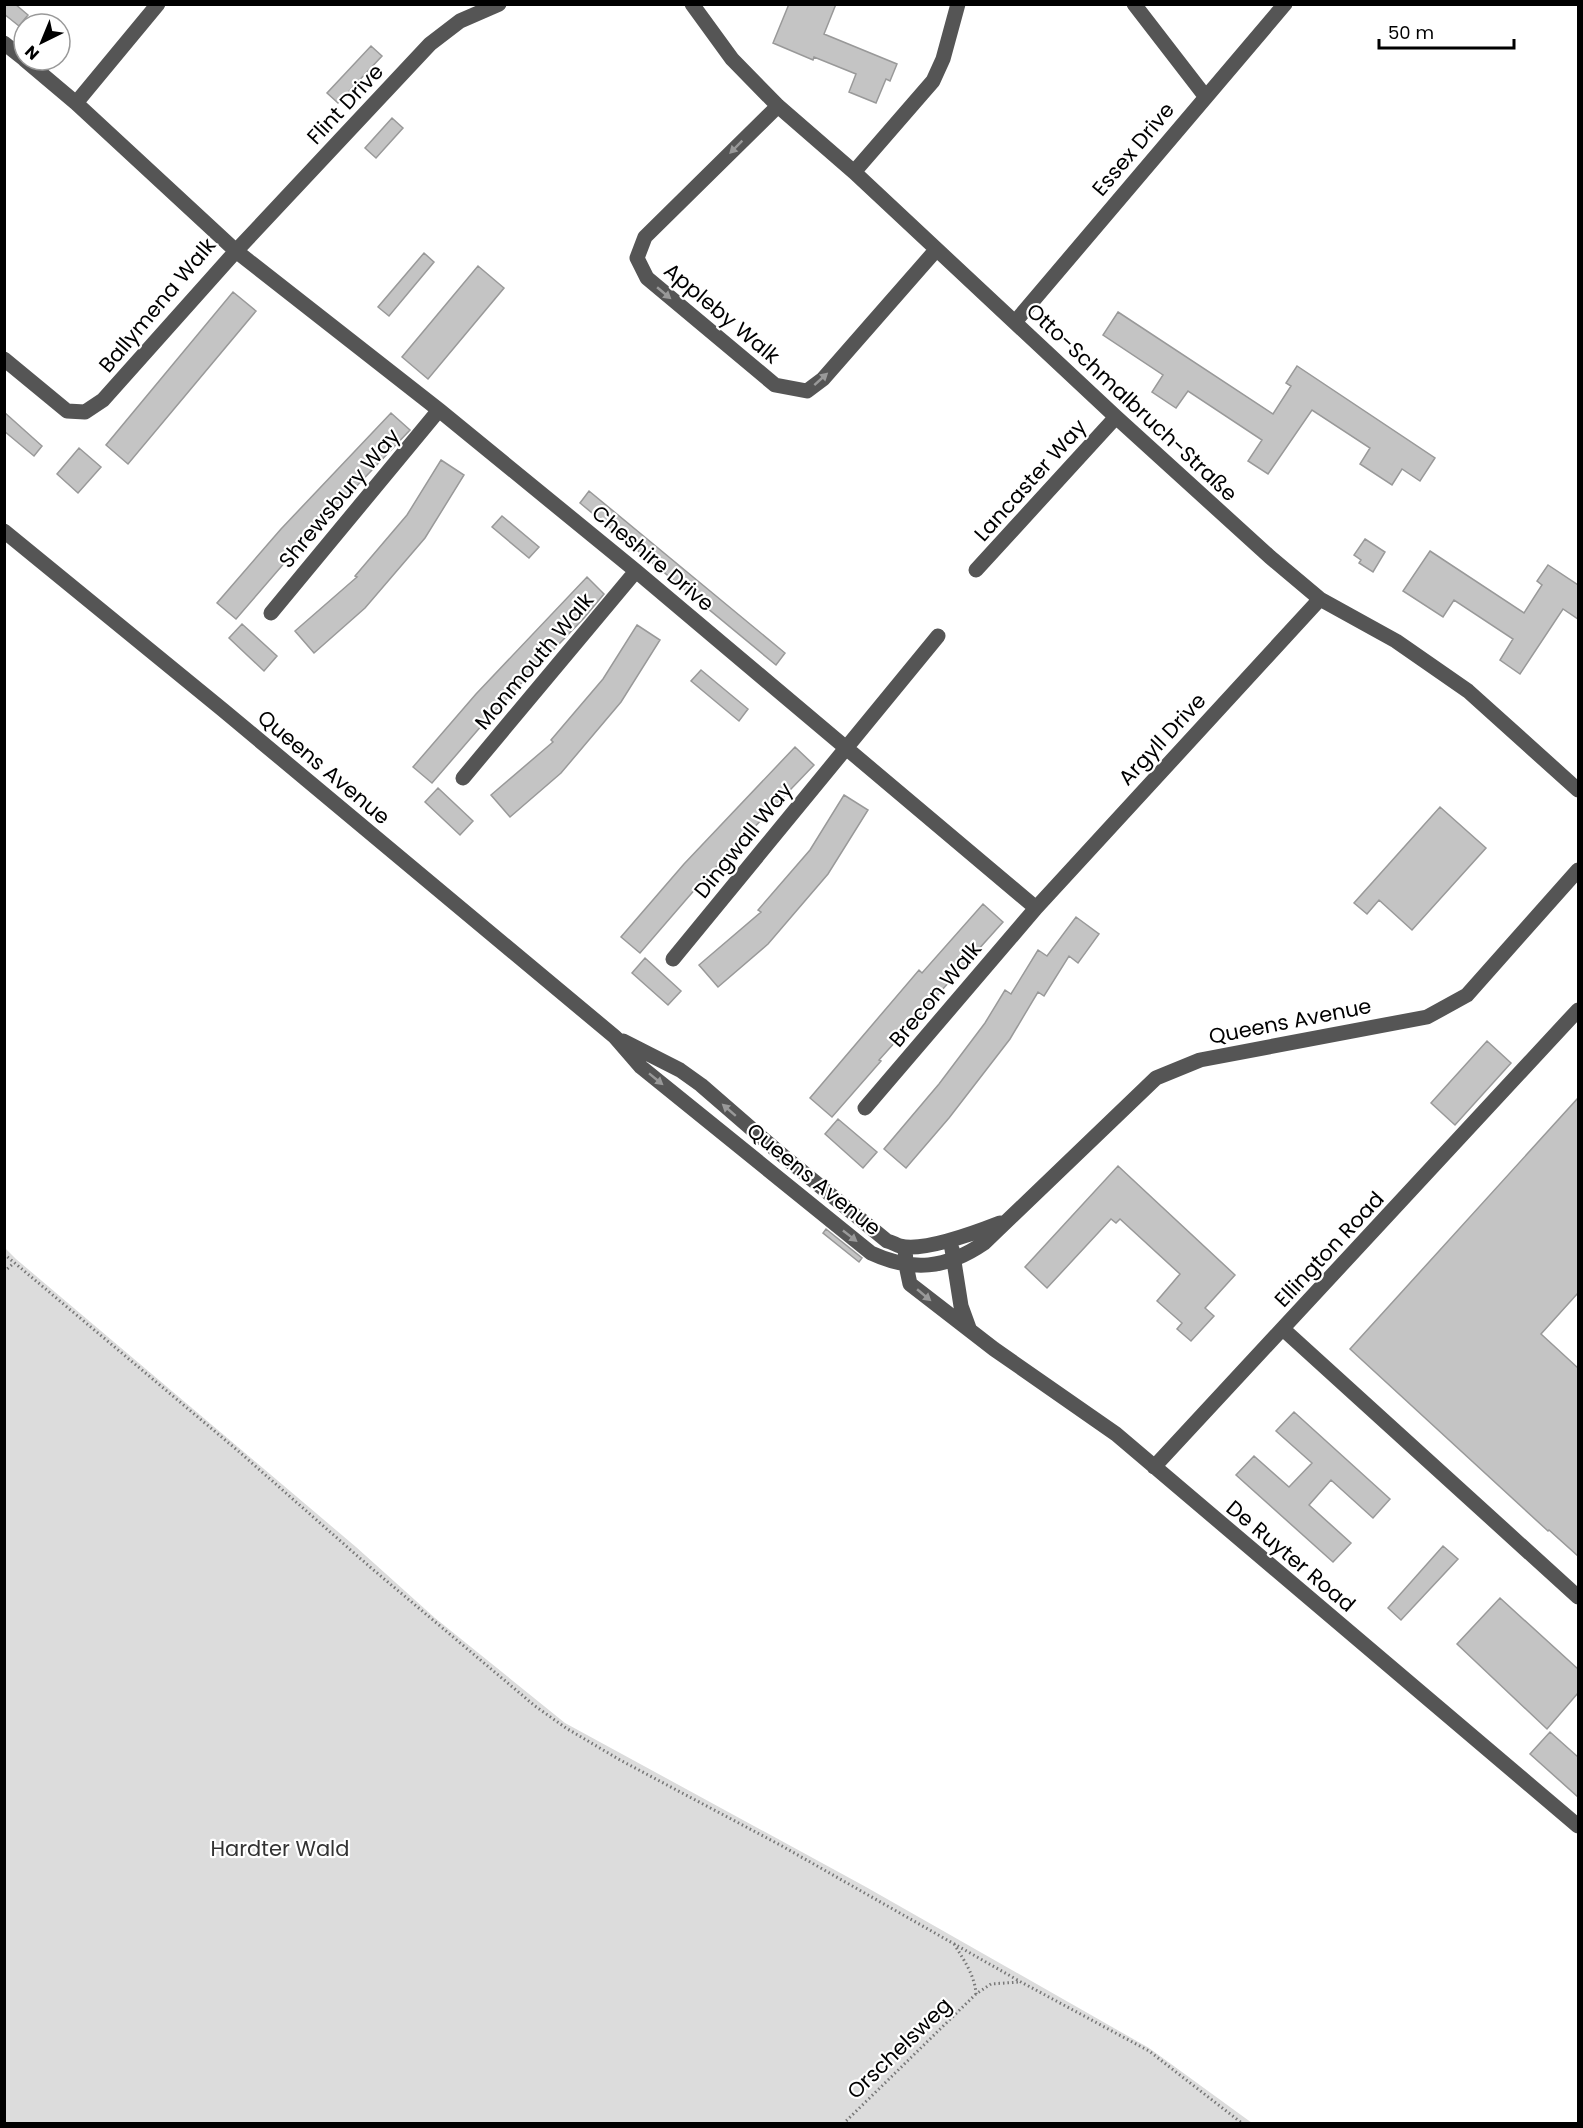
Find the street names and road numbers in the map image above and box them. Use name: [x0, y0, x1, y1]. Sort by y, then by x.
street label: Flint Drive: [300, 57, 390, 151]
street label: Essex Drive: [1085, 96, 1181, 202]
street label: Ballymena Walk: [92, 231, 222, 379]
street label: Appleby Walk: [658, 256, 786, 370]
street label: Otto-Schmalbruch-Straße: [1020, 296, 1244, 508]
street label: Lancaster Way: [967, 412, 1093, 547]
street label: Shrewsbury Way: [272, 422, 406, 574]
street label: Cheshire Drive: [586, 498, 720, 618]
street label: Monmouth Walk: [468, 586, 600, 736]
street label: Argyll Drive: [1112, 686, 1212, 792]
street label: Queens Avenue: [252, 703, 396, 831]
street label: Dingwall Way: [687, 776, 799, 904]
street label: Brecon Walk: [882, 935, 988, 1053]
street label: Queens Avenue: [1206, 991, 1374, 1051]
street label: Queens Avenue: [741, 1116, 887, 1242]
street label: Ellington Road: [1268, 1185, 1390, 1313]
street label: De Ruyter Road: [1220, 1493, 1362, 1619]
street label: Orschelsweg: [840, 1991, 958, 2105]

